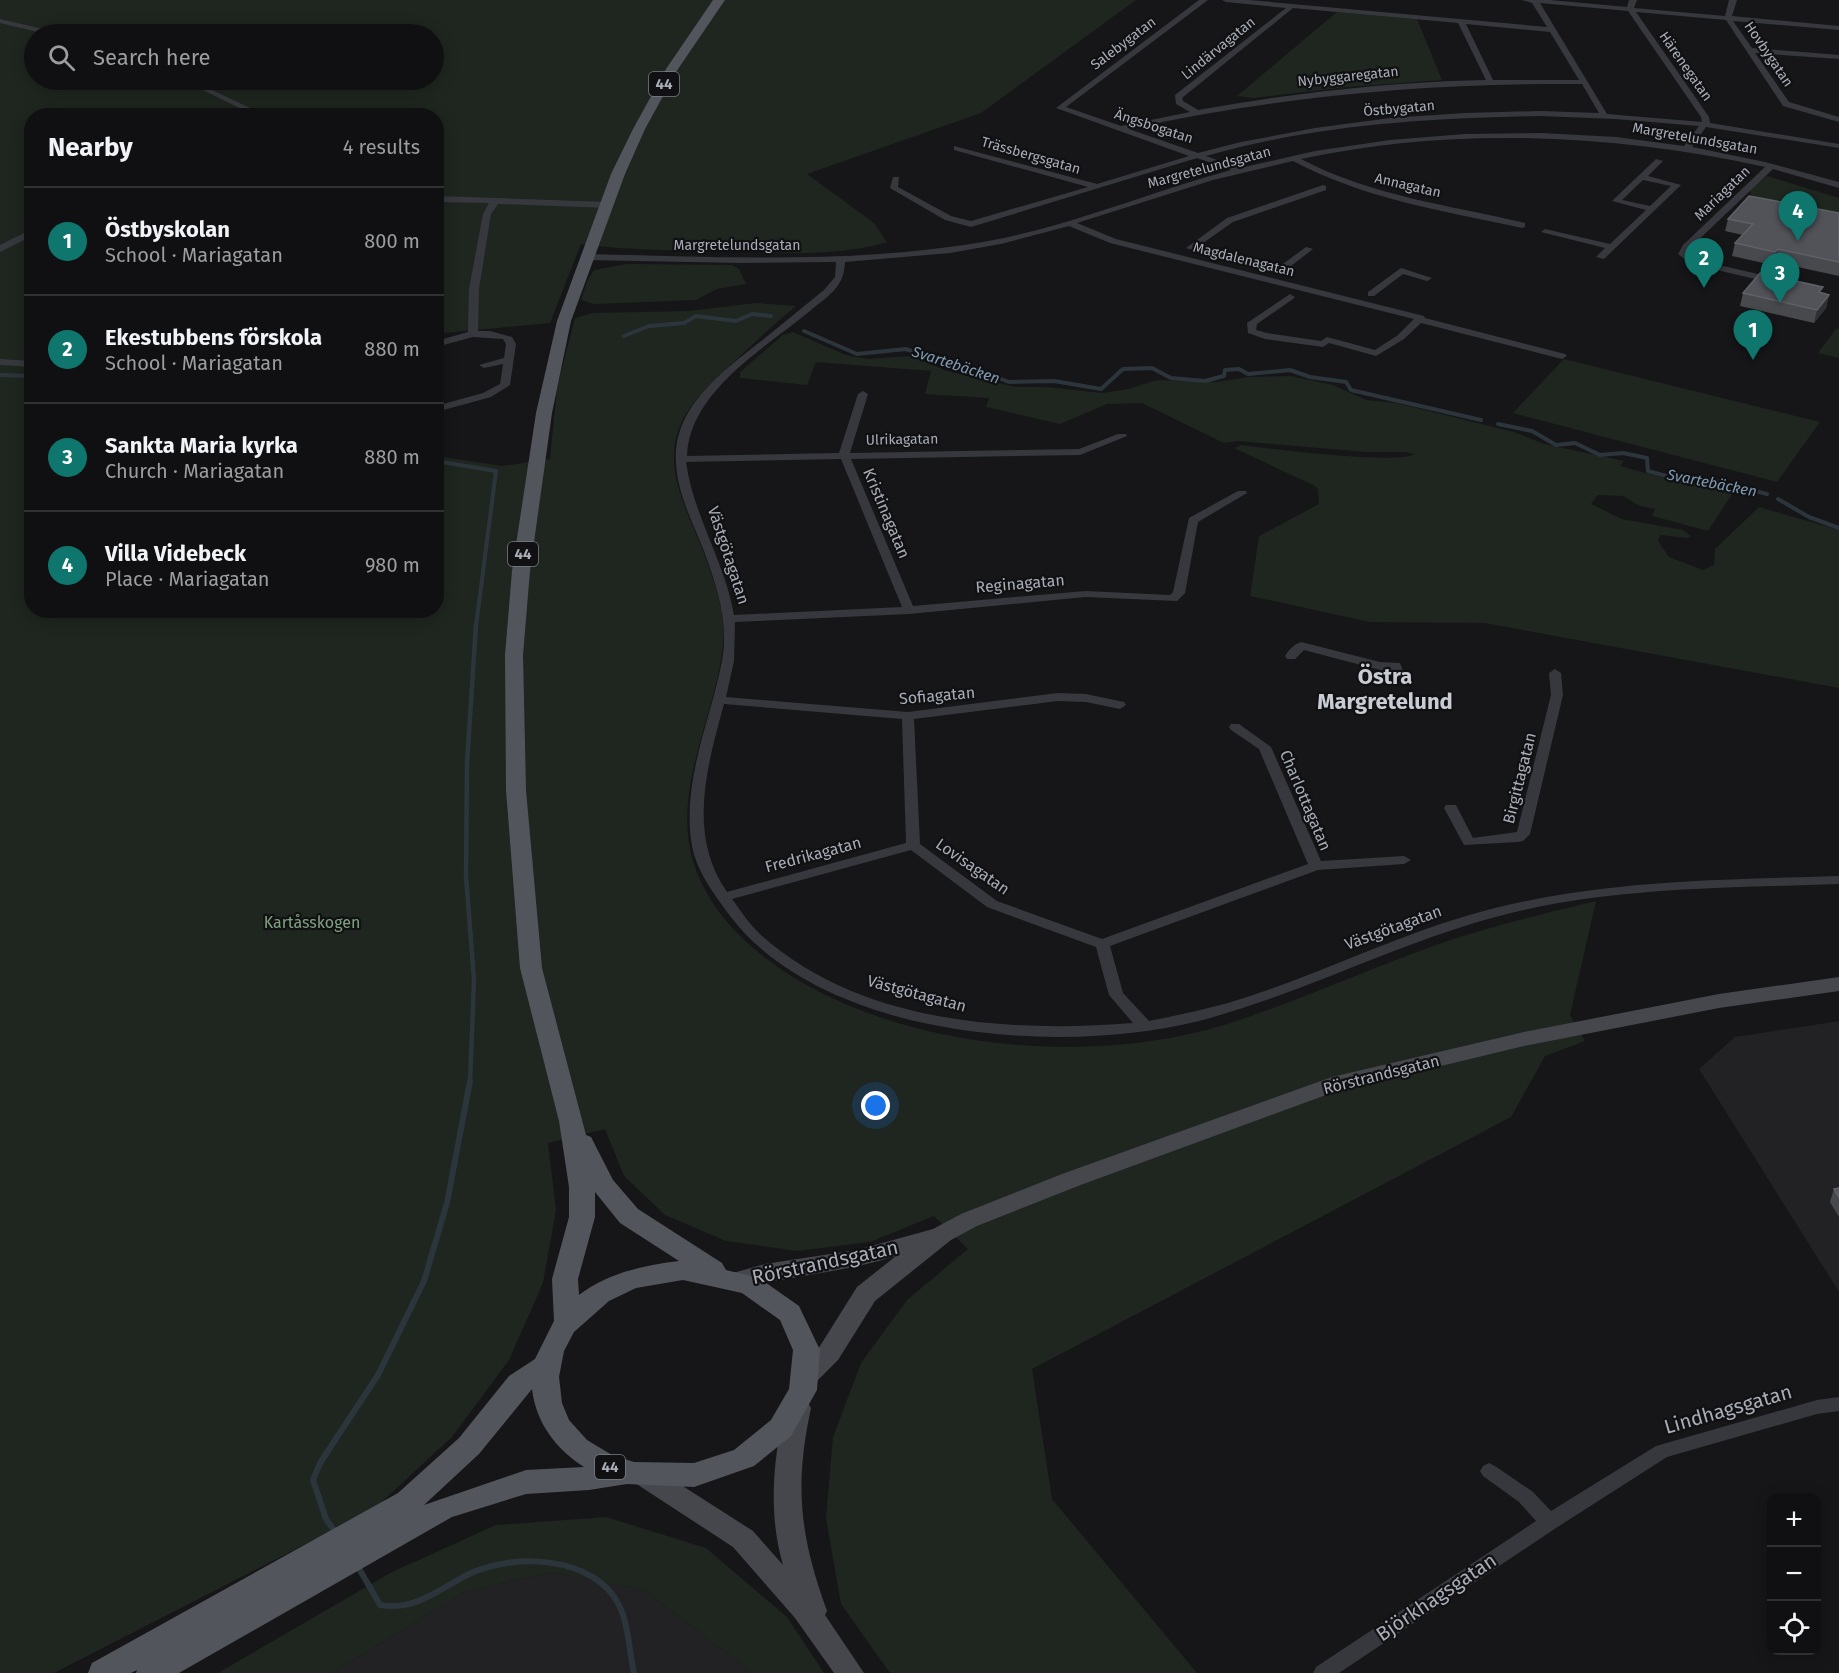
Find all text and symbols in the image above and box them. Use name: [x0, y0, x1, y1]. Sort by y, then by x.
street label: Salebygatan: [1087, 13, 1159, 73]
street label: Lindärvagatan: [1178, 13, 1259, 83]
street label: Hovbygatan: [1741, 18, 1797, 90]
search box: [24, 24, 444, 90]
street label: Härenegatan: [1655, 28, 1716, 104]
icon: search: [45, 41, 78, 74]
text: Search here: [93, 44, 211, 71]
street label: Nybyggaregatan: [1297, 63, 1399, 90]
road number: 44: [649, 72, 679, 96]
street label: Östbygatan: [1362, 96, 1436, 120]
street label: Ängsbogatan: [1112, 106, 1195, 147]
street label: Margretelundsgatan: [1631, 119, 1759, 158]
text: Nearby: [48, 132, 133, 163]
street label: Trässbergsgatan: [979, 133, 1082, 178]
text: 4 results: [343, 135, 420, 159]
street label: Margretelundsgatan: [1146, 143, 1273, 192]
street label: Mariagatan: [1691, 163, 1754, 224]
street label: Annagatan: [1373, 170, 1443, 201]
pin: 4: [1778, 192, 1818, 241]
text: Östbyskolan: [105, 216, 230, 243]
text: 1: [63, 229, 72, 253]
text: 800 m: [364, 229, 420, 253]
street label: Margretelundsgatan: [674, 237, 800, 254]
pin: 2: [1684, 238, 1724, 288]
street label: Magdalenagatan: [1191, 239, 1296, 280]
text: School · Mariagatan: [105, 243, 283, 267]
pin: 3: [1760, 254, 1800, 303]
pin: 1: [1734, 310, 1772, 360]
text: Ekestubbens förskola: [105, 324, 322, 351]
text: 2: [62, 337, 73, 361]
text: 880 m: [364, 337, 420, 361]
water label: Svartebäcken: [909, 342, 1002, 388]
text: School · Mariagatan: [105, 351, 283, 375]
street label: Ulrikagatan: [866, 430, 938, 449]
text: Sankta Maria kyrka: [105, 432, 298, 459]
text: 3: [62, 445, 73, 469]
text: 880 m: [364, 445, 420, 469]
text: Church · Mariagatan: [105, 459, 284, 483]
street label: Kristinagatan: [859, 465, 914, 561]
water label: Svartebäcken: [1665, 465, 1758, 501]
street label: Västgötagatan: [704, 504, 753, 607]
text: Villa Videbeck: [105, 540, 246, 567]
road number: 44: [508, 542, 538, 566]
text: 4: [62, 553, 73, 577]
text: 980 m: [365, 553, 420, 577]
text: Place · Mariagatan: [105, 567, 270, 591]
street label: Reginagatan: [975, 570, 1065, 597]
district label: Östra Margretelund: [1317, 663, 1453, 715]
street label: Sofiagatan: [898, 683, 976, 708]
street label: Birgittagatan: [1499, 730, 1540, 826]
street label: Charlottagatan: [1276, 747, 1335, 853]
street label: Fredrikagatan: [763, 833, 863, 876]
street label: Lovisagatan: [932, 834, 1013, 899]
street label: Västgötagatan: [1342, 901, 1444, 954]
park label: Kartåsskogen: [264, 913, 360, 932]
street label: Västgötagatan: [865, 971, 969, 1016]
street label: Rörstrandsgatan: [1321, 1051, 1441, 1098]
your location: [861, 1091, 890, 1120]
street label: Rörstrandsgatan: [750, 1235, 900, 1289]
street label: Lindhagsgatan: [1661, 1379, 1795, 1439]
road number: 44: [595, 1455, 625, 1479]
map controls: [1767, 1493, 1821, 1655]
button: +: [1767, 1493, 1821, 1547]
button: −: [1767, 1547, 1821, 1601]
street label: Björkhagsgatan: [1371, 1548, 1501, 1646]
button: locate: [1767, 1601, 1821, 1655]

